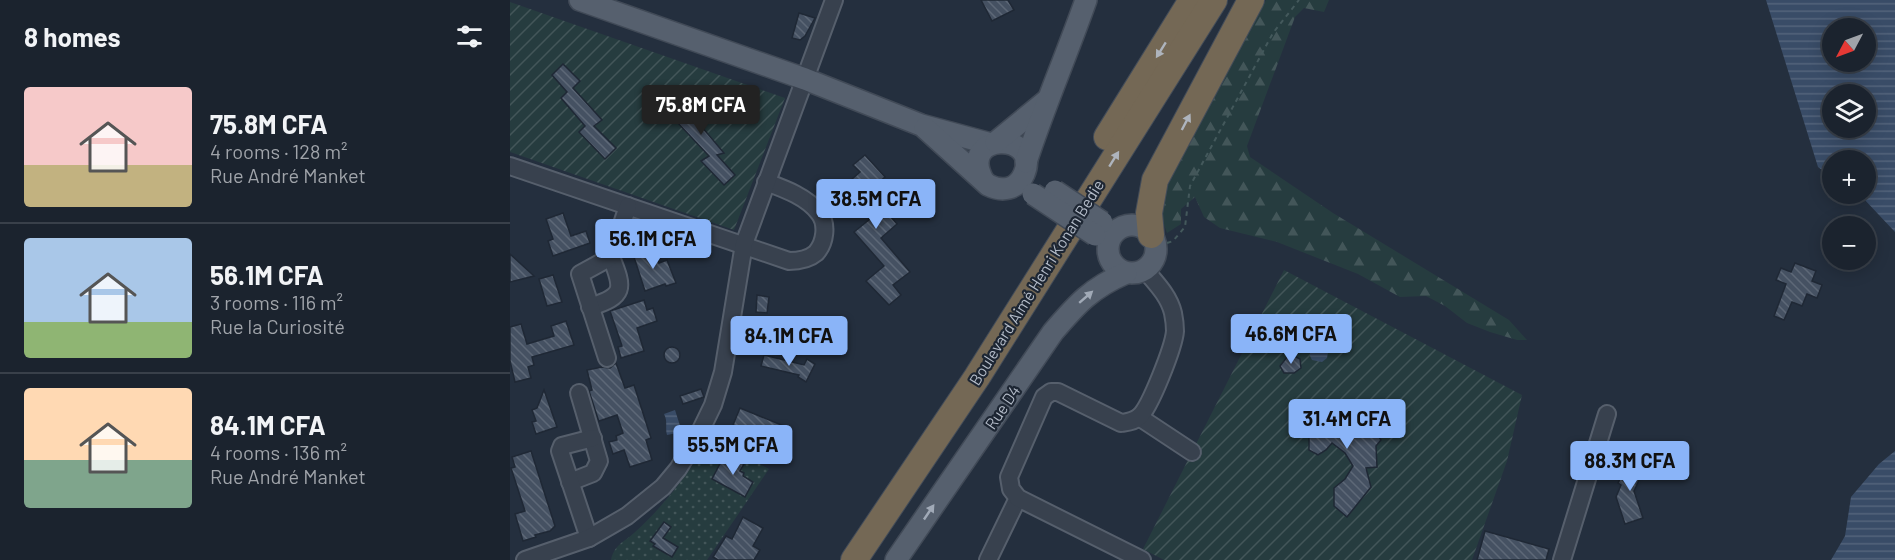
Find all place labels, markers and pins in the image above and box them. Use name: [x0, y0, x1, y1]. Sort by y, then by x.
pin: 75.8M CFA: [632, 85, 770, 136]
pin: 38.5M CFA: [807, 179, 945, 230]
pin: 56.1M CFA: [584, 219, 722, 270]
pin: 46.6M CFA: [1222, 314, 1360, 365]
pin: 84.1M CFA: [720, 316, 858, 367]
pin: 31.4M CFA: [1278, 399, 1416, 450]
pin: 55.5M CFA: [664, 425, 802, 476]
pin: 88.3M CFA: [1561, 441, 1699, 492]

